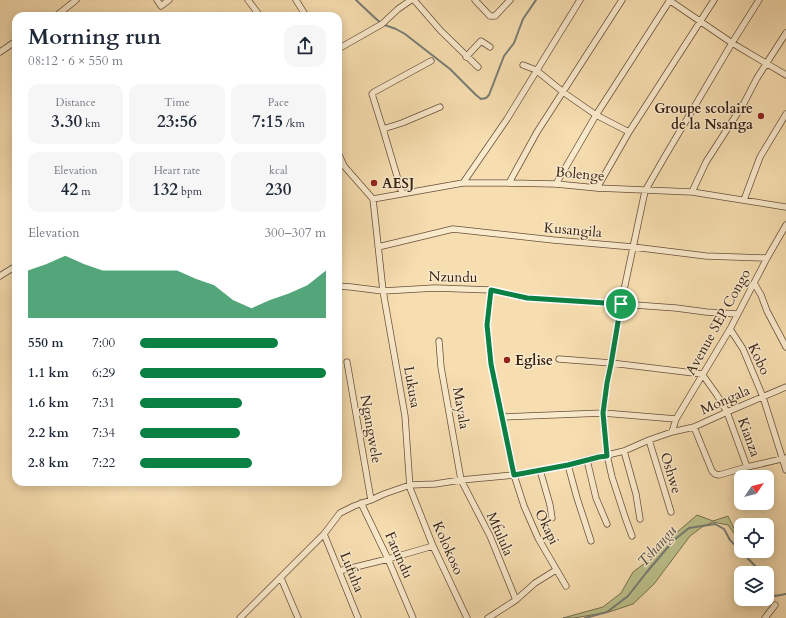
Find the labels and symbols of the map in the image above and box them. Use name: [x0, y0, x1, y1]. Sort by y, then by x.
place label: Groupe scolaire de la Nsanga: [654, 99, 753, 134]
marker: Groupe scolaire de la Nsanga: [756, 111, 766, 121]
street label: Bolenge: [555, 162, 605, 186]
place label: AESJ: [382, 174, 414, 193]
marker: AESJ: [369, 178, 379, 188]
street label: Kusangila: [543, 218, 603, 242]
street label: Avenue SEP Congo: [681, 265, 755, 378]
street label: Nzundu: [428, 267, 478, 287]
pin: [604, 287, 638, 321]
street label: Kobo: [743, 340, 775, 378]
place label: Eglise: [515, 351, 553, 370]
marker: Eglise: [502, 355, 512, 365]
street label: Lukusa: [399, 365, 425, 409]
street label: Mongala: [697, 381, 753, 419]
street label: Mayala: [448, 386, 474, 430]
street label: Ngangwele: [356, 393, 386, 465]
street label: Kianza: [733, 415, 765, 459]
street label: Oshwe: [656, 450, 686, 496]
north arrow: [734, 470, 774, 510]
street label: Okapi: [530, 506, 564, 548]
street label: Mfulula: [482, 509, 518, 559]
street label: Kolokoso: [428, 518, 468, 578]
water label: Tshangu: [633, 521, 681, 571]
street label: Fatundu: [380, 529, 418, 582]
street label: Lufuha: [335, 549, 369, 595]

